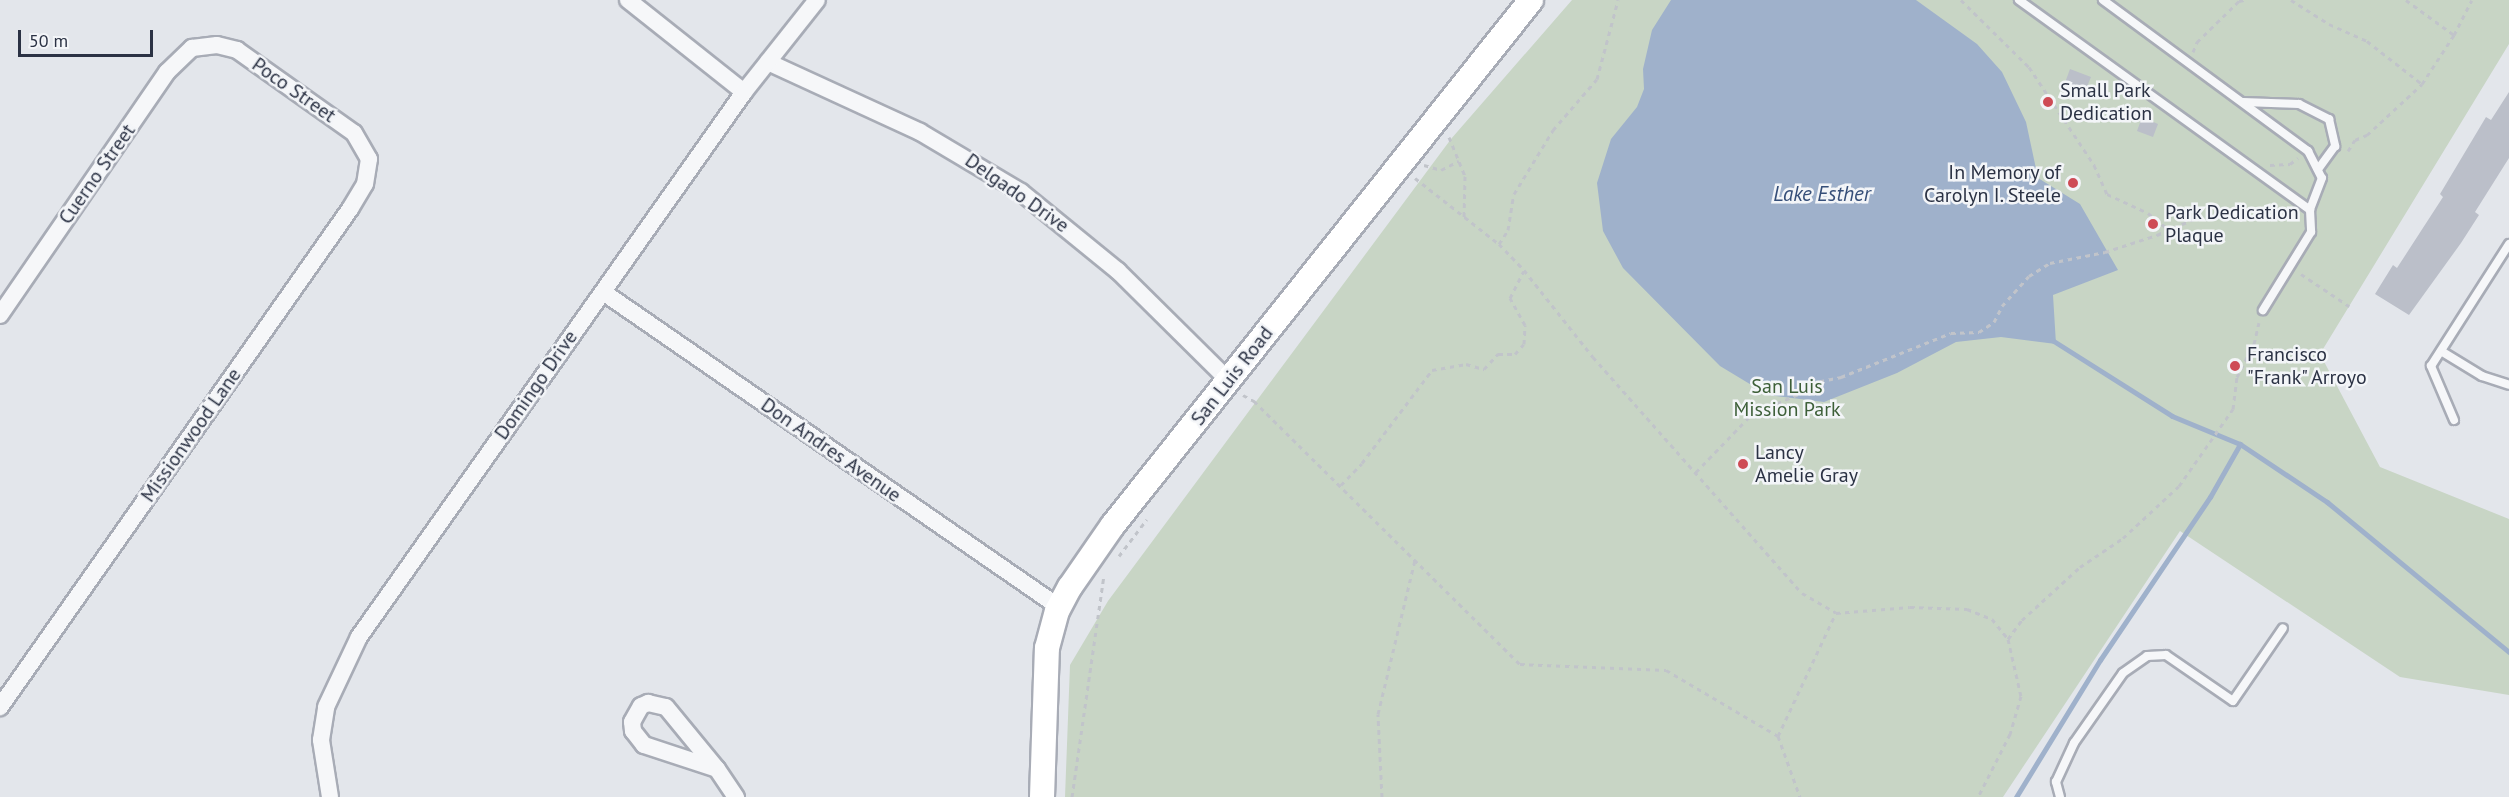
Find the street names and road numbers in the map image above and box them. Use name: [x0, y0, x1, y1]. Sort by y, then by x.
street label: Poco Street: [247, 52, 341, 128]
street label: Cuerno Street: [54, 119, 140, 229]
street label: Delgado Drive: [960, 148, 1074, 238]
street label: San Luis Road: [1186, 322, 1278, 430]
street label: Domingo Drive: [489, 326, 583, 444]
street label: Missionwood Lane: [136, 363, 246, 507]
street label: Don Andres Avenue: [756, 392, 906, 508]

